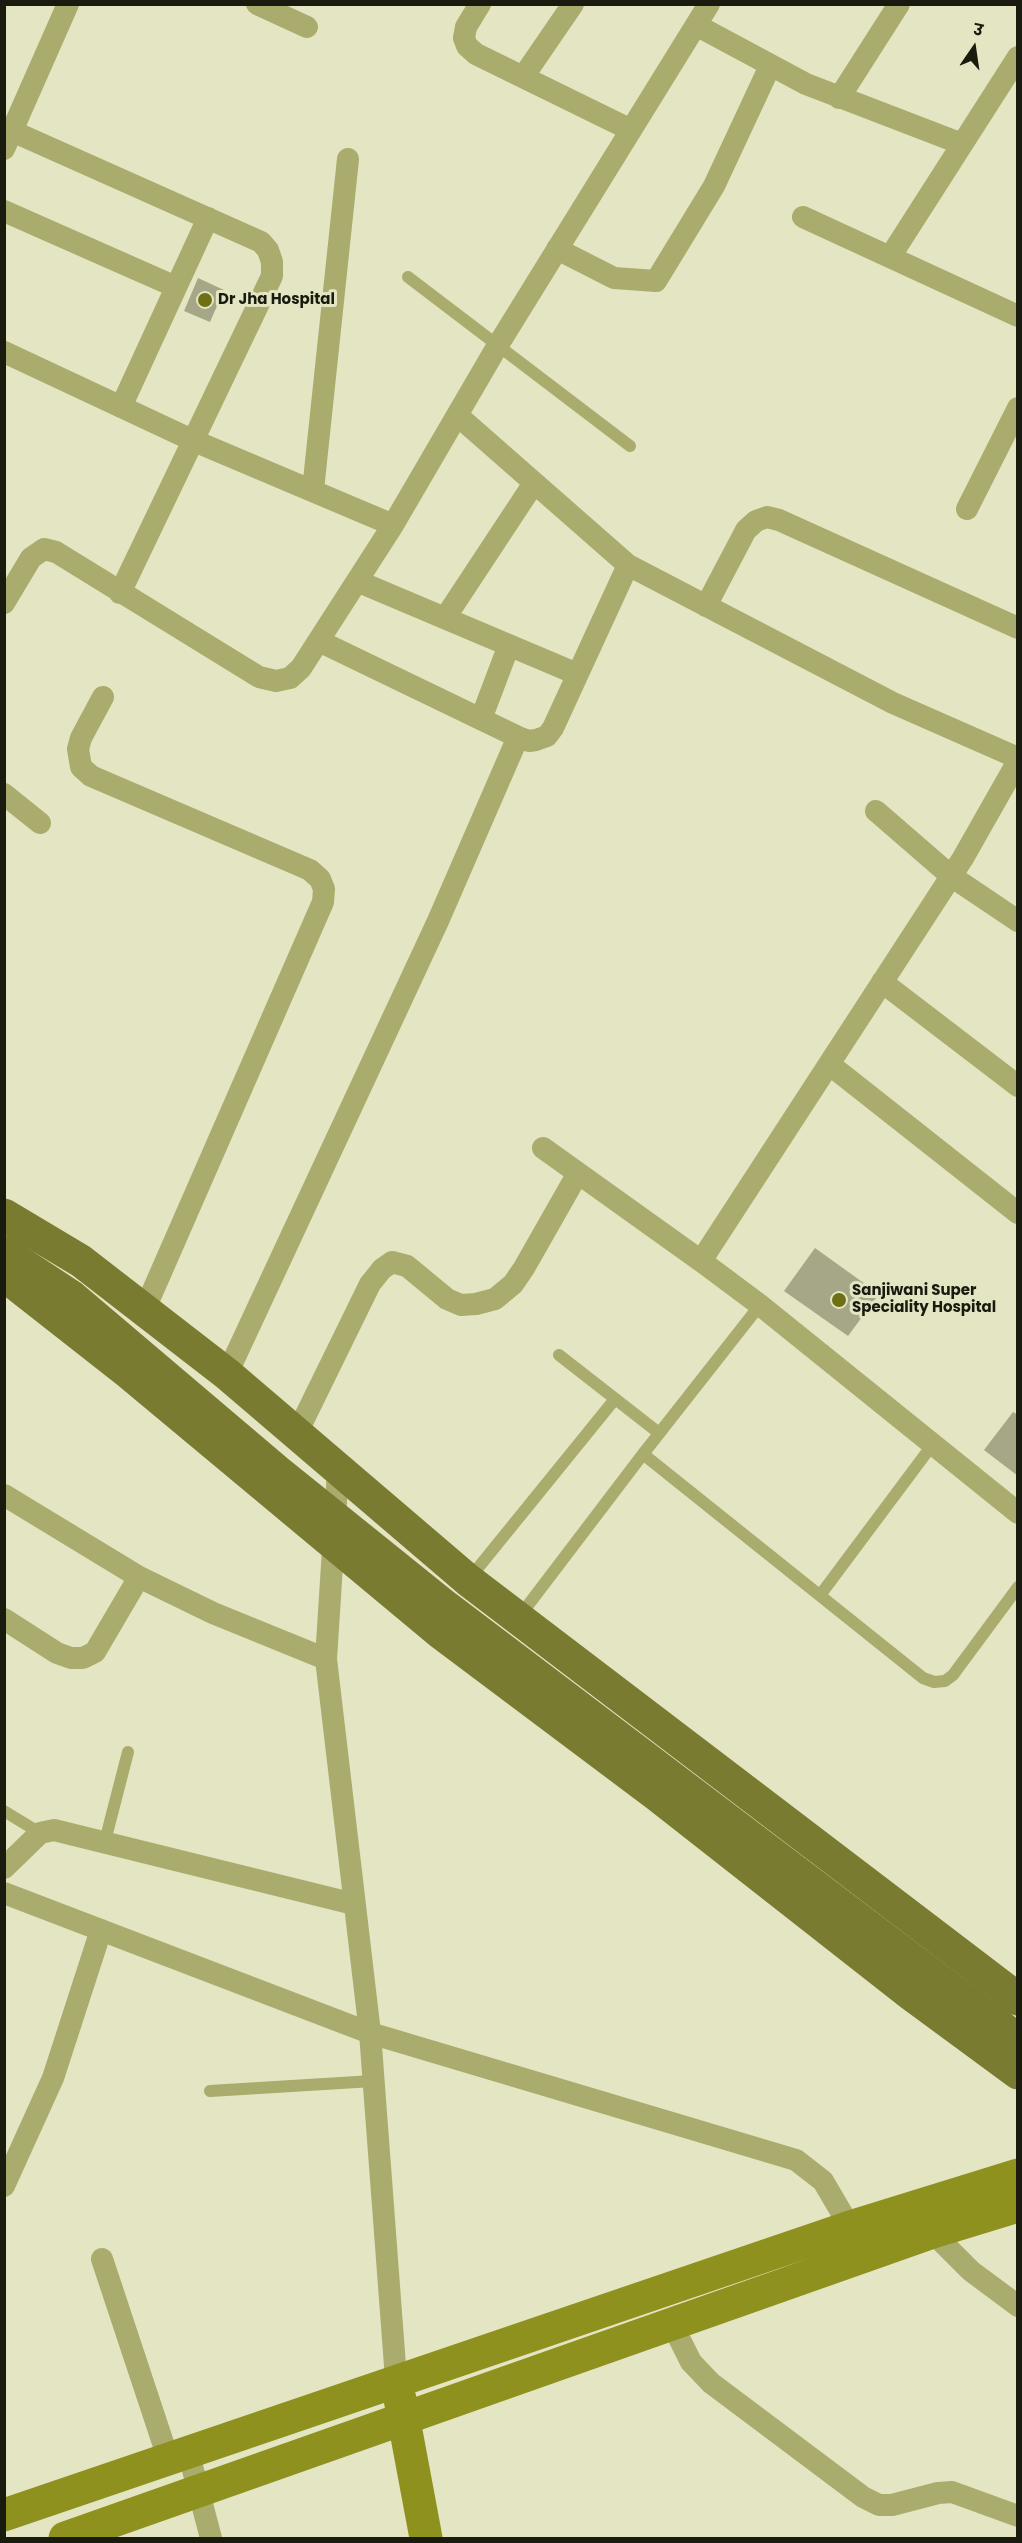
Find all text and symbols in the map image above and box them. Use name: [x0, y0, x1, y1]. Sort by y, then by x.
north arrow: [944, 18, 1004, 78]
text: उ: [971, 18, 985, 42]
marker: Dr Jha Hospital: [196, 291, 214, 309]
place label: Dr Jha Hospital: [218, 291, 335, 309]
place label: Sanjiwani Super Speciality Hospital: [852, 1282, 996, 1317]
marker: Sanjiwani Super Speciality Hospital: [830, 1291, 848, 1309]

